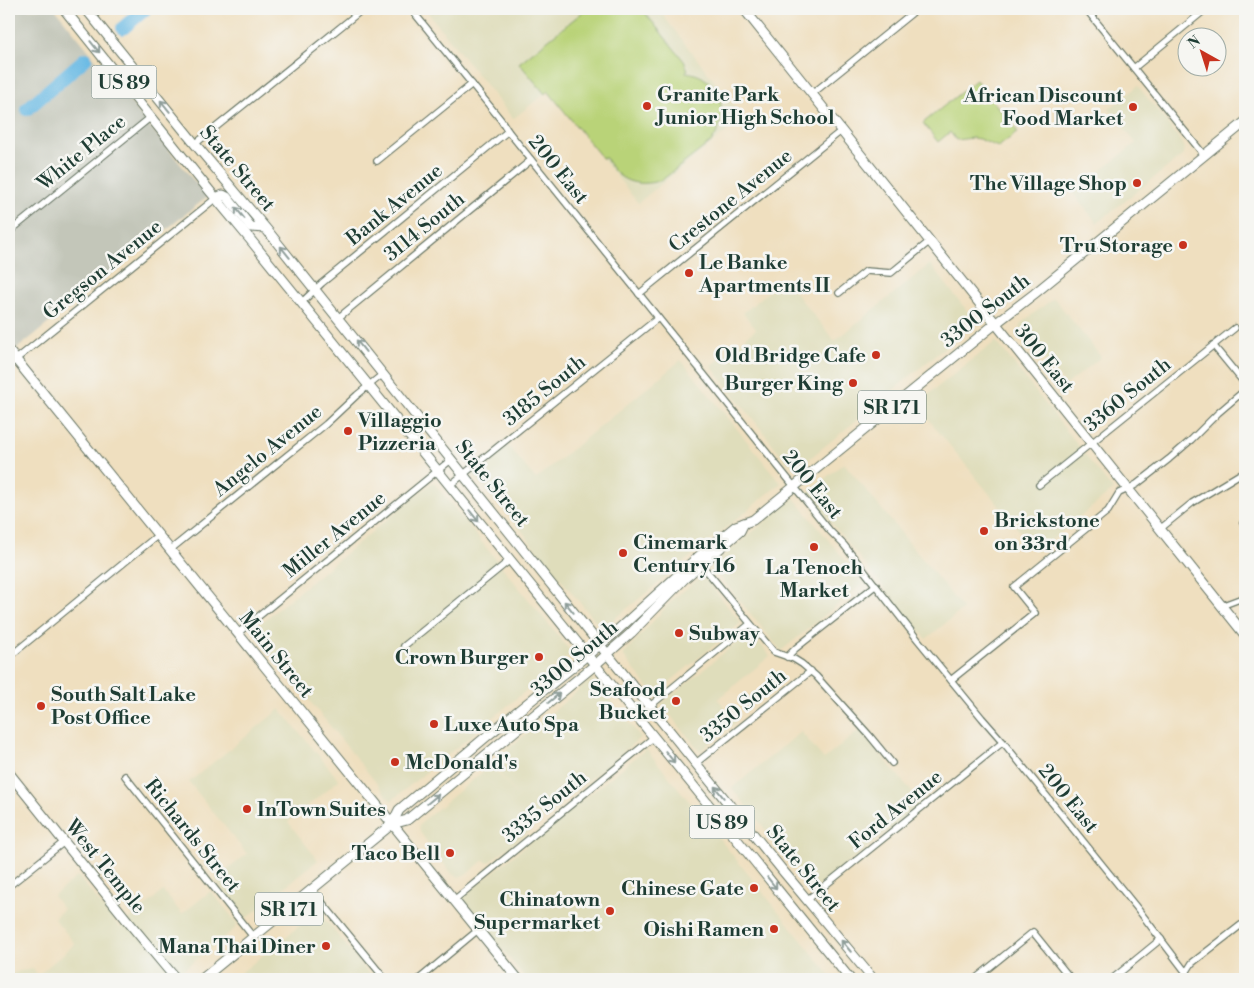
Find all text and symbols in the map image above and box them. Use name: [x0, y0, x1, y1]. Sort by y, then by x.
north arrow: [1176, 28, 1226, 78]
text: N: [1184, 32, 1204, 53]
one-way arrow: [89, 40, 100, 53]
road number: US 89: [92, 65, 156, 98]
place label: Granite Park Junior High School: [654, 83, 835, 131]
place label: African Discount Food Market: [963, 84, 1124, 132]
one-way arrow: [159, 99, 170, 112]
marker: Granite Park Junior High School: [641, 100, 653, 112]
marker: African Discount Food Market: [1127, 101, 1139, 113]
street label: White Place: [32, 110, 132, 197]
street label: State Street: [194, 121, 280, 217]
street label: 200 East: [522, 130, 593, 210]
street label: Crestone Avenue: [664, 144, 798, 259]
street label: Bank Avenue: [341, 159, 448, 252]
place label: The Village Shop: [970, 172, 1127, 197]
marker: The Village Shop: [1131, 177, 1143, 189]
street label: 3114 South: [379, 187, 471, 267]
one-way arrow: [234, 206, 245, 219]
street label: Gregson Avenue: [38, 215, 167, 326]
place label: Tru Storage: [1060, 234, 1173, 259]
marker: Tru Storage: [1177, 239, 1189, 251]
one-way arrow: [279, 245, 290, 258]
place label: Le Banke Apartments II: [698, 251, 830, 299]
marker: Le Banke Apartments II: [683, 267, 695, 279]
street label: 3300 South: [936, 269, 1035, 354]
street label: 300 East: [1008, 319, 1079, 399]
one-way arrow: [355, 340, 366, 353]
place label: Old Bridge Cafe: [715, 344, 866, 369]
marker: Old Bridge Cafe: [870, 349, 882, 361]
street label: 3185 South: [498, 350, 592, 432]
street label: 3360 South: [1079, 352, 1177, 438]
place label: Burger King: [724, 372, 844, 397]
marker: Burger King: [847, 377, 859, 389]
road number: SR 171: [858, 391, 926, 424]
street label: Angelo Avenue: [208, 400, 328, 503]
place label: Villaggio Pizzeria: [357, 409, 442, 457]
marker: Villaggio Pizzeria: [342, 425, 354, 437]
street label: State Street: [449, 435, 534, 532]
street label: 200 East: [776, 445, 847, 525]
street label: Miller Avenue: [279, 486, 391, 584]
one-way arrow: [468, 509, 479, 522]
place label: Brickstone on 33rd: [994, 509, 1100, 557]
marker: Brickstone on 33rd: [978, 525, 990, 537]
place label: Cinemark Century 16: [633, 531, 735, 579]
marker: La Tenoch Market: [808, 541, 820, 553]
marker: Cinemark Century 16: [617, 547, 629, 559]
place label: La Tenoch Market: [765, 556, 863, 604]
one-way arrow: [564, 600, 575, 613]
street label: Main Street: [233, 606, 319, 704]
street label: 3300 South: [526, 615, 624, 703]
place label: Subway: [689, 622, 761, 647]
marker: Subway: [673, 627, 685, 639]
place label: Crown Burger: [395, 646, 529, 671]
marker: Crown Burger: [533, 651, 545, 663]
street label: 3350 South: [696, 664, 792, 749]
place label: Seafood Bucket: [590, 678, 667, 726]
place label: South Salt Lake Post Office: [51, 683, 196, 731]
one-way arrow: [547, 693, 560, 704]
marker: Seafood Bucket: [670, 695, 682, 707]
marker: South Salt Lake Post Office: [35, 700, 47, 712]
place label: Luxe Auto Spa: [444, 713, 579, 738]
marker: Luxe Auto Spa: [428, 718, 440, 730]
one-way arrow: [664, 750, 675, 763]
place label: McDonald's: [405, 751, 517, 776]
marker: McDonald's: [389, 756, 401, 768]
street label: 200 East: [1032, 759, 1103, 839]
street label: 3335 South: [498, 765, 592, 849]
street label: Ford Avenue: [844, 765, 948, 855]
street label: Richards Street: [138, 774, 245, 898]
one-way arrow: [714, 785, 725, 798]
one-way arrow: [426, 793, 439, 804]
place label: InTown Suites: [257, 798, 386, 823]
marker: InTown Suites: [241, 803, 253, 815]
road number: US 89: [690, 806, 754, 839]
street label: West Temple: [58, 814, 151, 919]
street label: State Street: [760, 820, 845, 917]
place label: Taco Bell: [352, 842, 440, 867]
marker: Taco Bell: [444, 847, 456, 859]
place label: Chinese Gate: [621, 877, 744, 902]
one-way arrow: [766, 877, 777, 890]
marker: Chinese Gate: [748, 882, 760, 894]
place label: Chinatown Supermarket: [474, 888, 601, 936]
road number: SR 171: [255, 892, 323, 926]
marker: Chinatown Supermarket: [604, 905, 616, 917]
place label: Oishi Ramen: [643, 918, 765, 943]
marker: Oishi Ramen: [768, 923, 780, 935]
place label: Mana Thai Diner: [158, 935, 316, 960]
marker: Mana Thai Diner: [320, 940, 332, 952]
one-way arrow: [840, 940, 852, 953]

